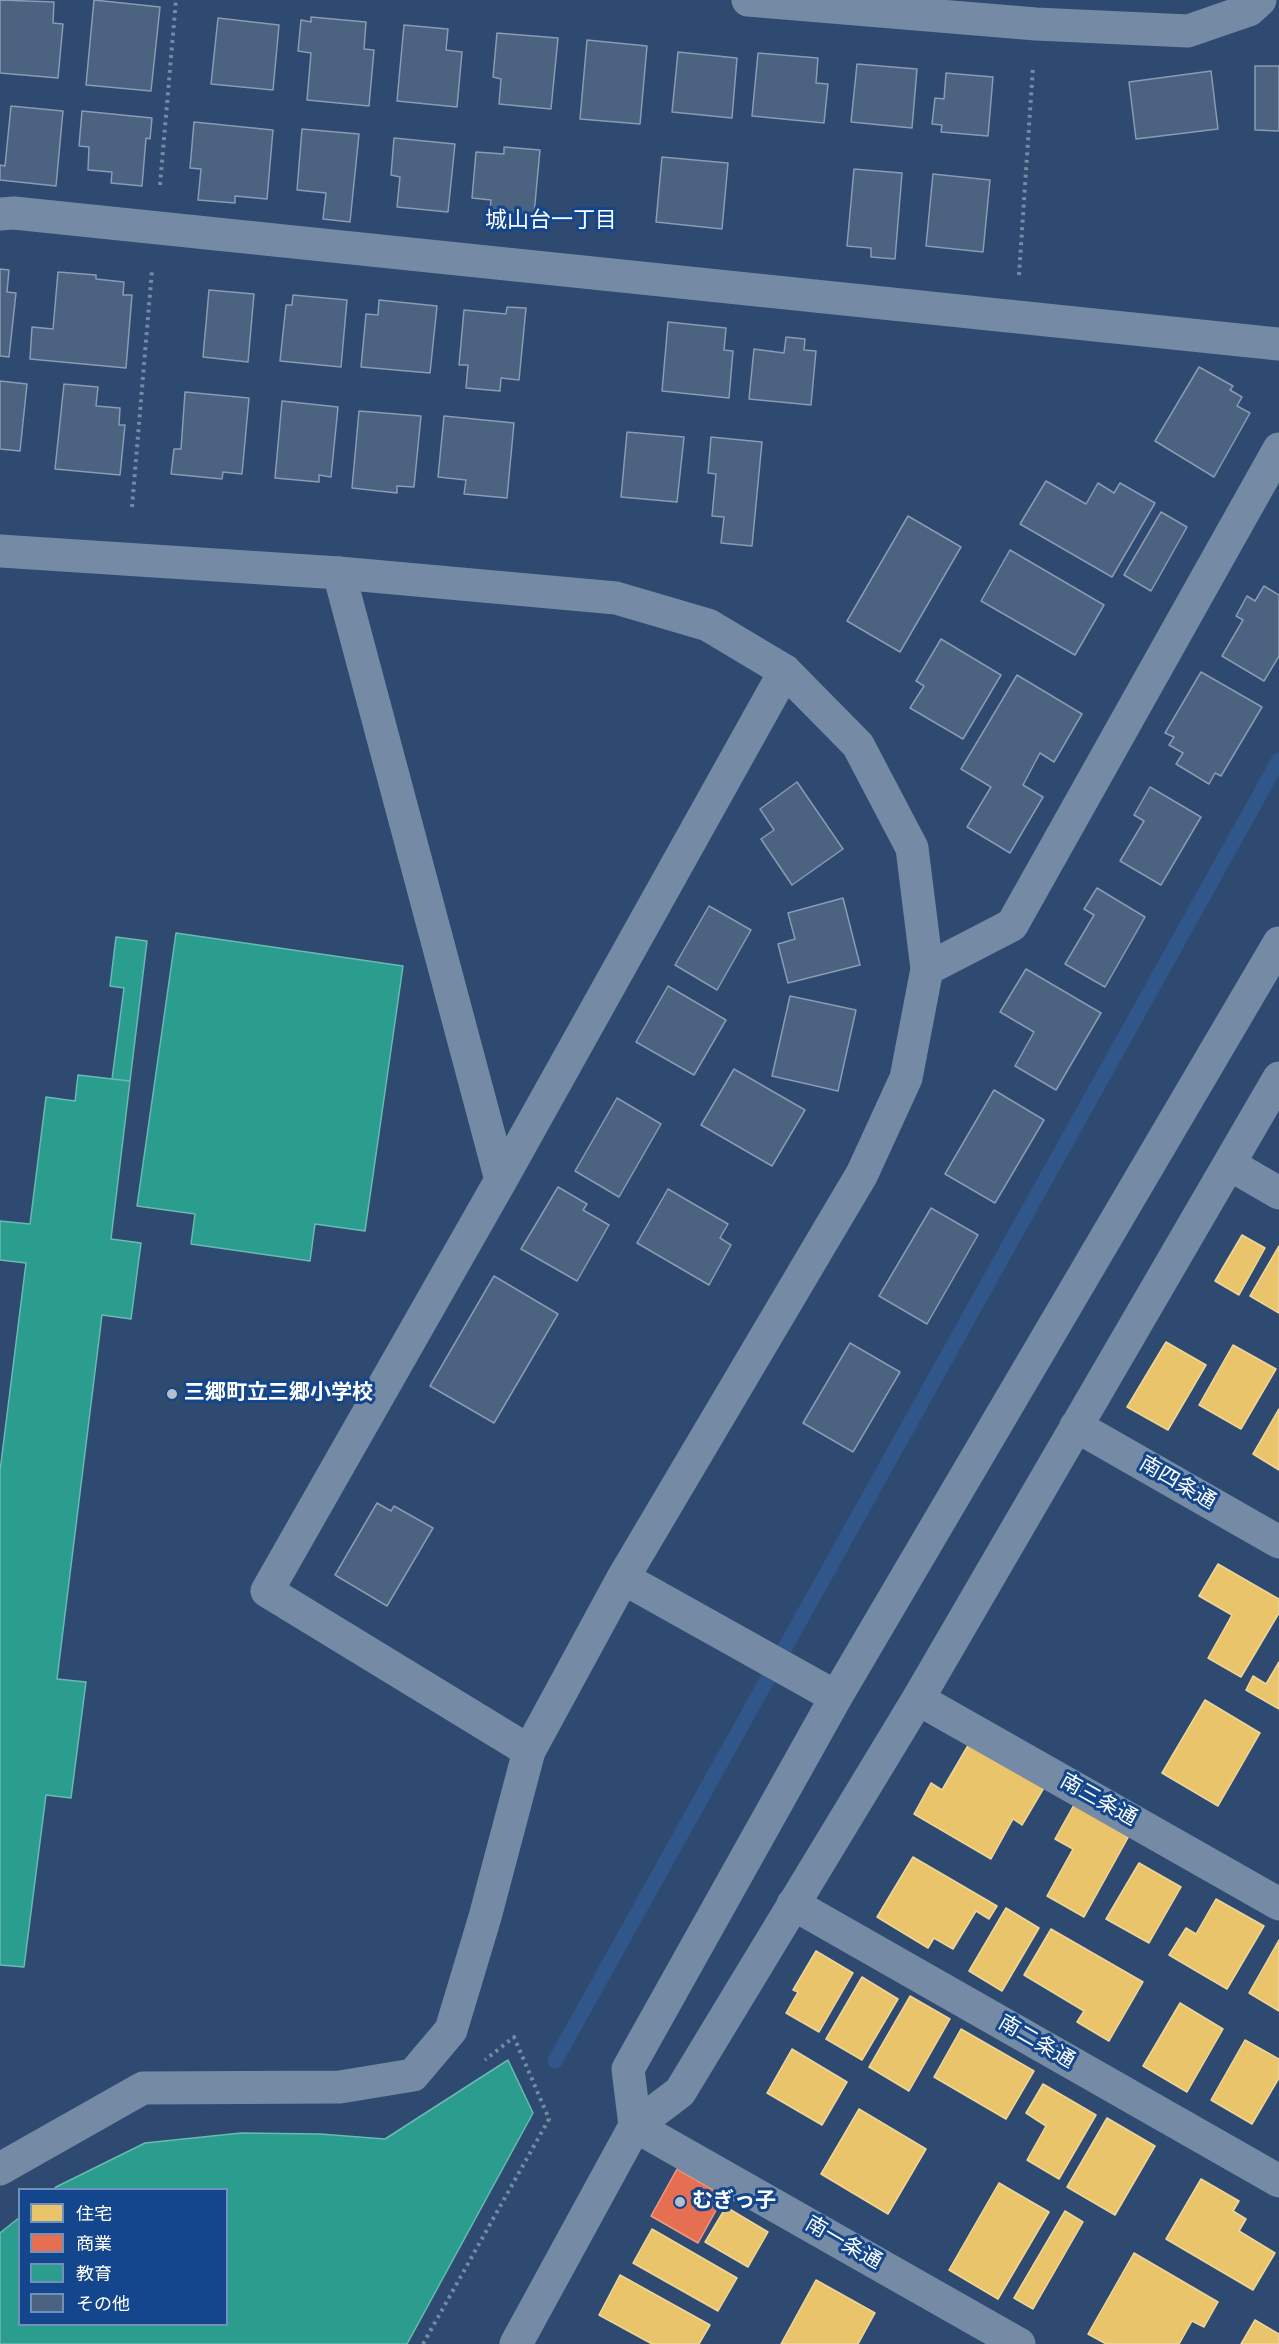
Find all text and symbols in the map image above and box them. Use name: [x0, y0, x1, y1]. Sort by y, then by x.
district label: 城山台一丁目: [485, 209, 617, 235]
place label: 三郷町立三郷小学校: [184, 1381, 373, 1407]
marker: 三郷町立三郷小学校: [165, 1387, 179, 1401]
street label: 南四条通: [1134, 1452, 1220, 1516]
street label: 南三条通: [1055, 1770, 1141, 1832]
street label: 南二条通: [993, 2011, 1079, 2075]
legend: [18, 2188, 228, 2326]
place label: むぎっ子: [692, 2189, 776, 2215]
marker: むぎっ子: [673, 2195, 687, 2209]
text: 住宅: [76, 2201, 112, 2227]
street label: 南一条通: [800, 2212, 886, 2276]
text: 商業: [76, 2231, 112, 2257]
text: 教育: [76, 2261, 112, 2287]
text: その他: [76, 2291, 130, 2317]

